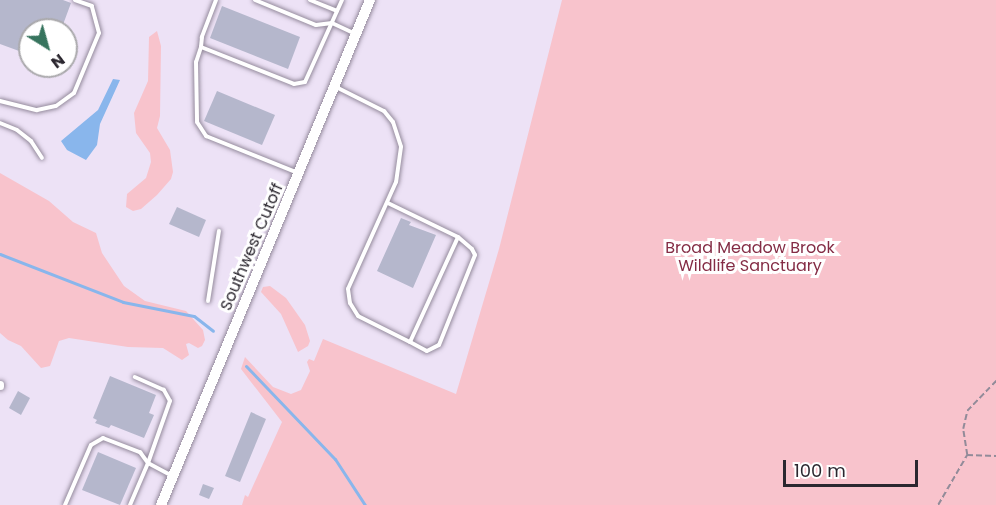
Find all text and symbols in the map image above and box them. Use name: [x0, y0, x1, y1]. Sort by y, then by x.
north arrow: [18, 18, 78, 78]
text: N: [46, 48, 70, 74]
street label: Southwest Cutoff: [216, 180, 288, 314]
park label: Broad Meadow Brook Wildlife Sanctuary: [665, 238, 835, 276]
scale bar: [786, 448, 921, 486]
text: 100 m: [794, 458, 846, 483]

